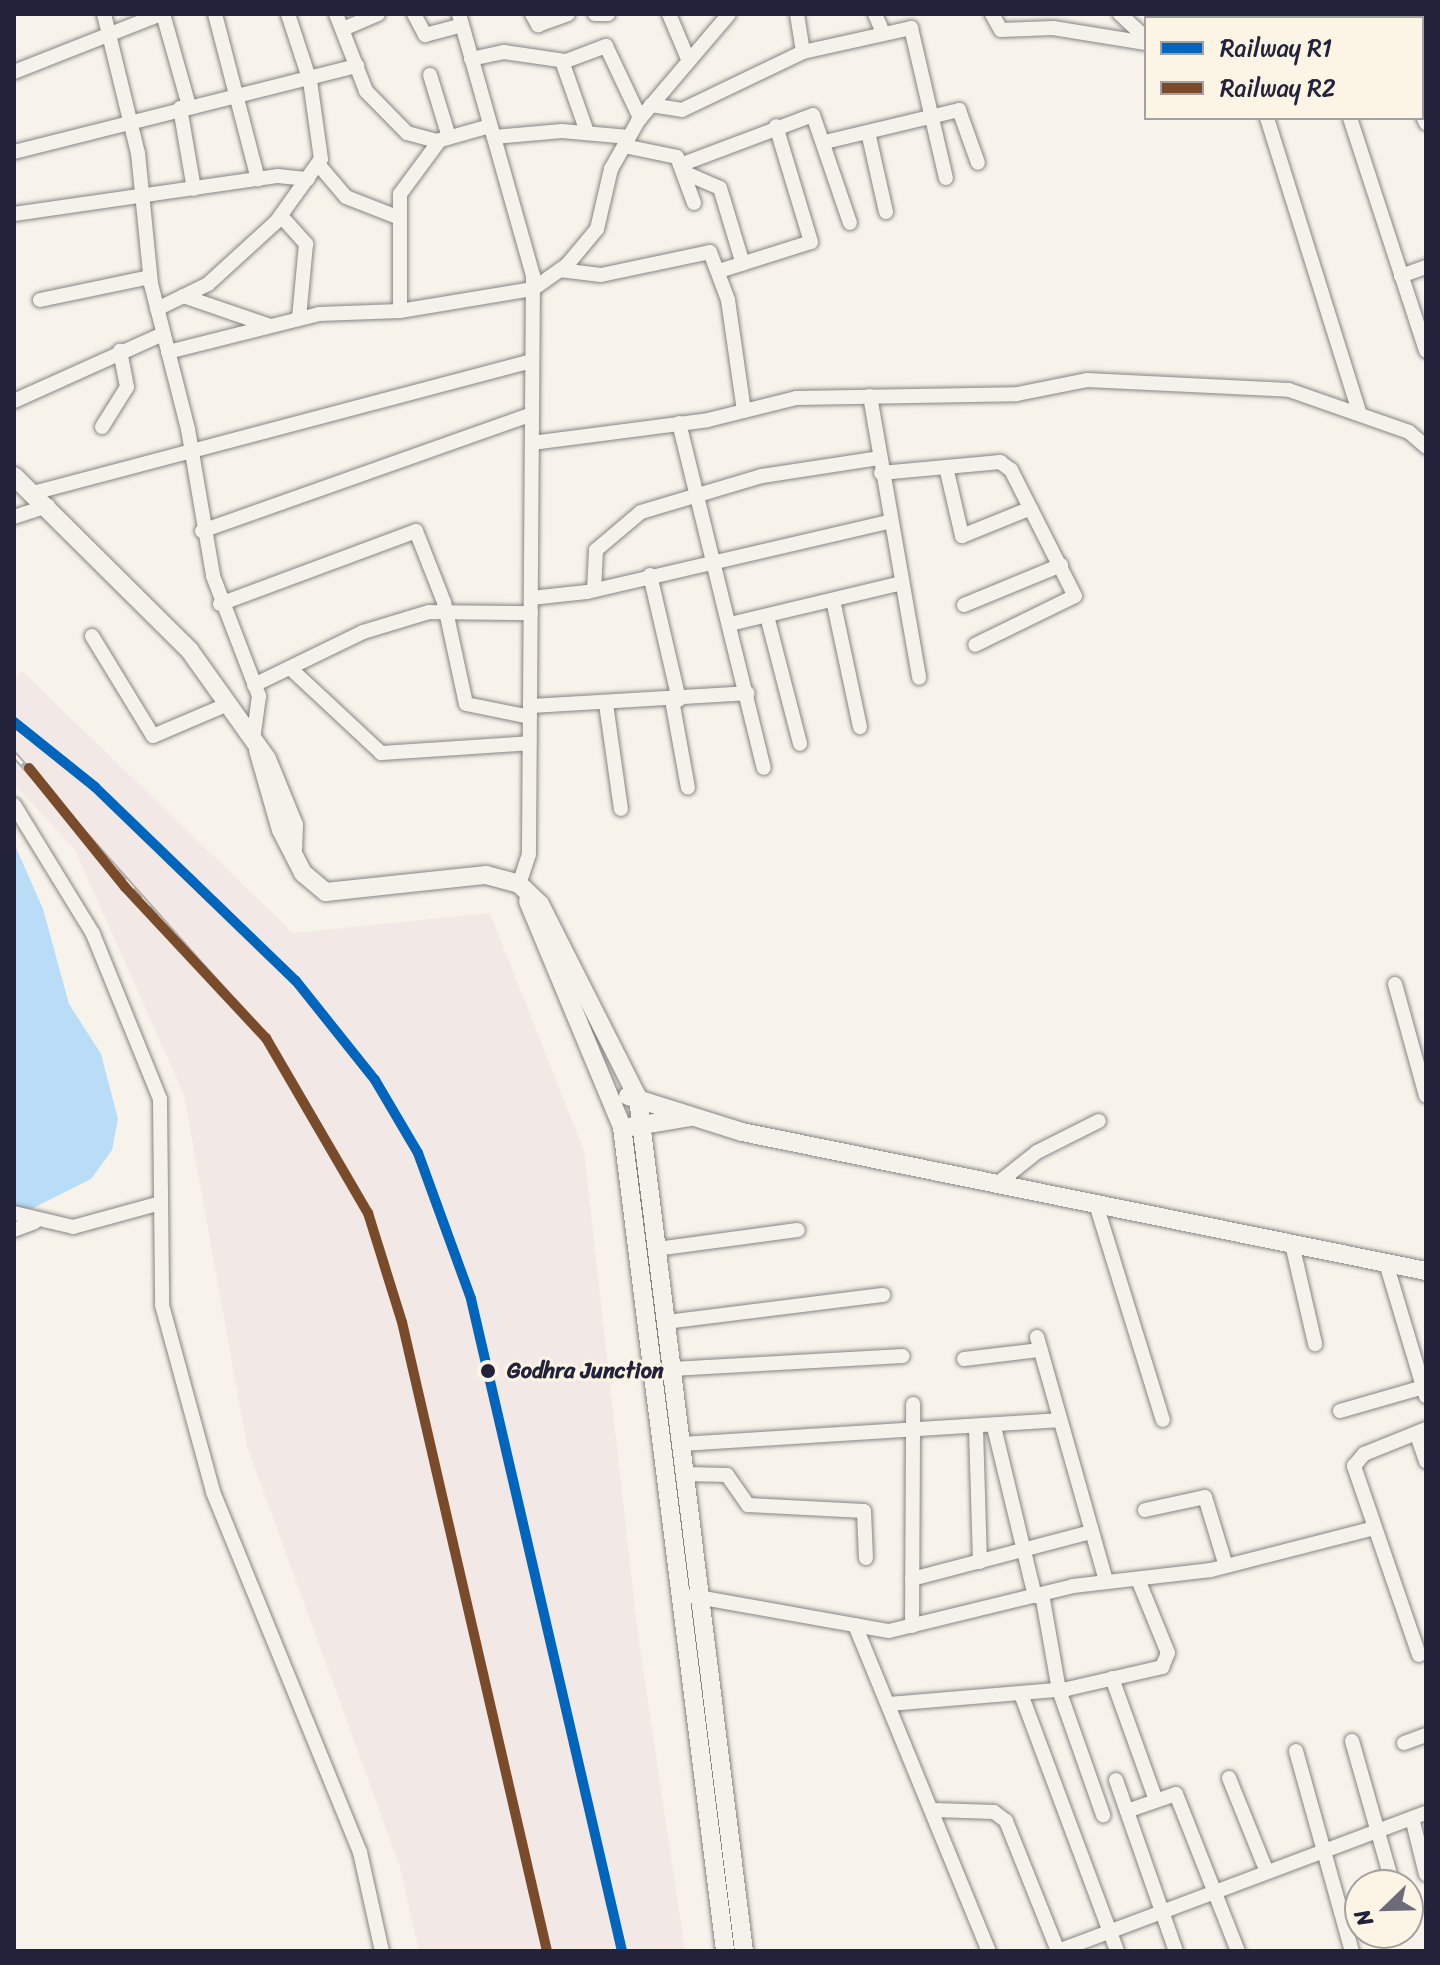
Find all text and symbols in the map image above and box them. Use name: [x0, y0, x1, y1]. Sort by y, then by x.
legend: [1144, 16, 1424, 120]
text: Railway R1: [1220, 27, 1332, 69]
text: Railway R2: [1220, 67, 1336, 109]
place label: Godhra Junction: [507, 1358, 663, 1384]
marker: Godhra Junction: [476, 1359, 500, 1383]
north arrow: [1344, 1869, 1424, 1949]
text: N: [1342, 1903, 1384, 1932]

